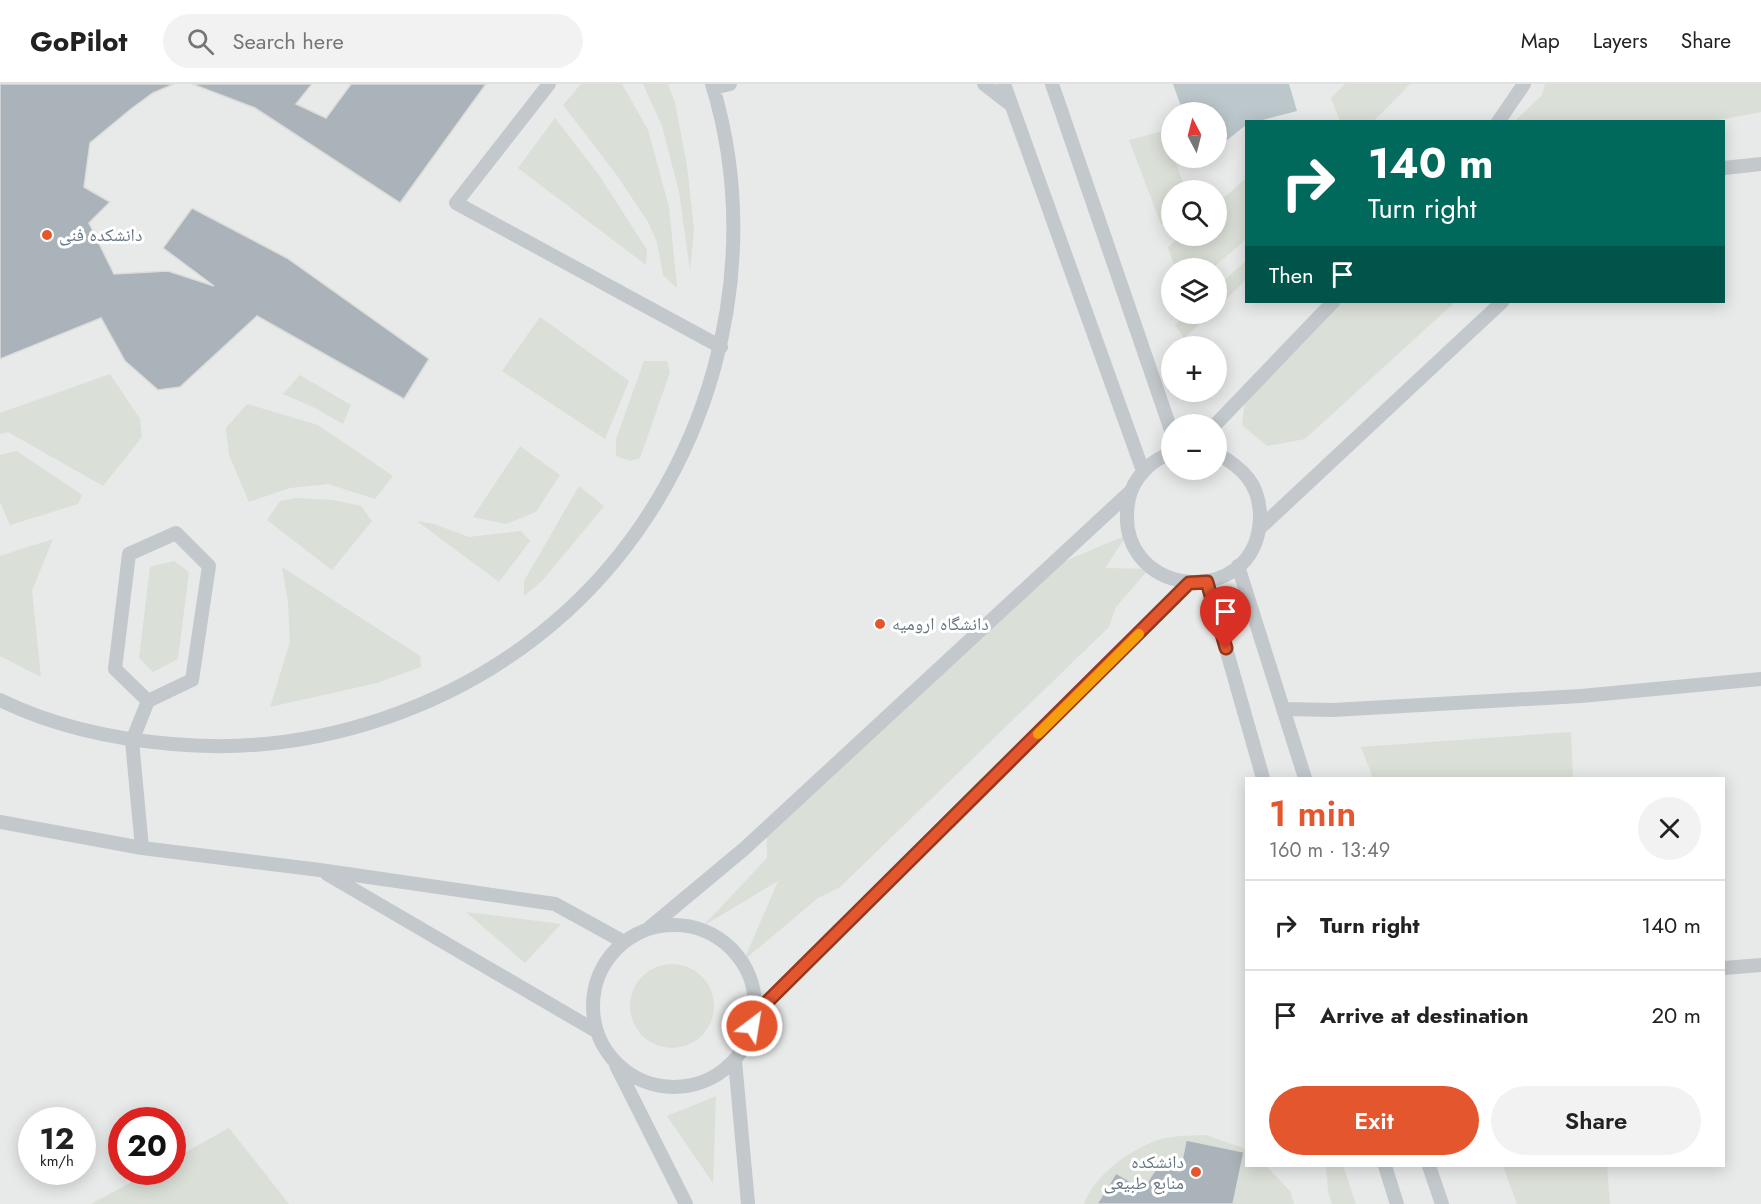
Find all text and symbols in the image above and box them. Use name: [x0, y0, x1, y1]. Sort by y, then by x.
search box: [163, 14, 583, 68]
text: GoPilot: [30, 21, 127, 62]
icon: search: [184, 25, 217, 58]
text: Search here: [232, 25, 344, 57]
text: Map: [1521, 26, 1560, 56]
text: Layers: [1593, 26, 1648, 56]
text: Share: [1681, 26, 1731, 56]
north arrow: [1161, 102, 1227, 168]
map controls: [1161, 102, 1227, 480]
text: 140 m: [1368, 133, 1494, 194]
icon: right: [1269, 144, 1347, 222]
button: search: [1161, 180, 1227, 246]
text: Turn right: [1368, 189, 1476, 228]
place label: دانشکده فنی: [59, 222, 142, 248]
marker: دانشکده فنی: [40, 228, 54, 242]
button: layers: [1161, 258, 1227, 324]
icon: arrive: [1326, 258, 1359, 291]
text: Then: [1269, 259, 1314, 291]
button: +: [1161, 336, 1227, 402]
button: −: [1161, 414, 1227, 480]
pin: [1200, 586, 1251, 648]
icon: arrive: [1209, 595, 1242, 628]
place label: دانشگاه ارومیه: [892, 611, 989, 637]
marker: دانشگاه ارومیه: [873, 617, 887, 631]
text: 1 min: [1269, 787, 1356, 839]
button: close: [1638, 797, 1701, 860]
text: 160 m · 13:49: [1269, 836, 1390, 865]
icon: right: [1269, 909, 1302, 942]
text: Turn right: [1320, 909, 1420, 941]
text: 140 m: [1641, 909, 1701, 941]
position arrow: [720, 994, 784, 1058]
icon: arrive: [1269, 999, 1302, 1032]
text: Arrive at destination: [1320, 999, 1529, 1031]
text: 20 m: [1652, 999, 1701, 1031]
button: Exit: [1269, 1086, 1479, 1155]
button: Share: [1491, 1086, 1701, 1155]
speed limit sign: 20: [108, 1107, 186, 1185]
text: 12: [40, 1117, 74, 1160]
place label: دانشکده منابع طبیعی: [1104, 1149, 1184, 1196]
text: km/h: [40, 1150, 74, 1172]
marker: دانشکده منابع طبیعی: [1189, 1165, 1203, 1179]

